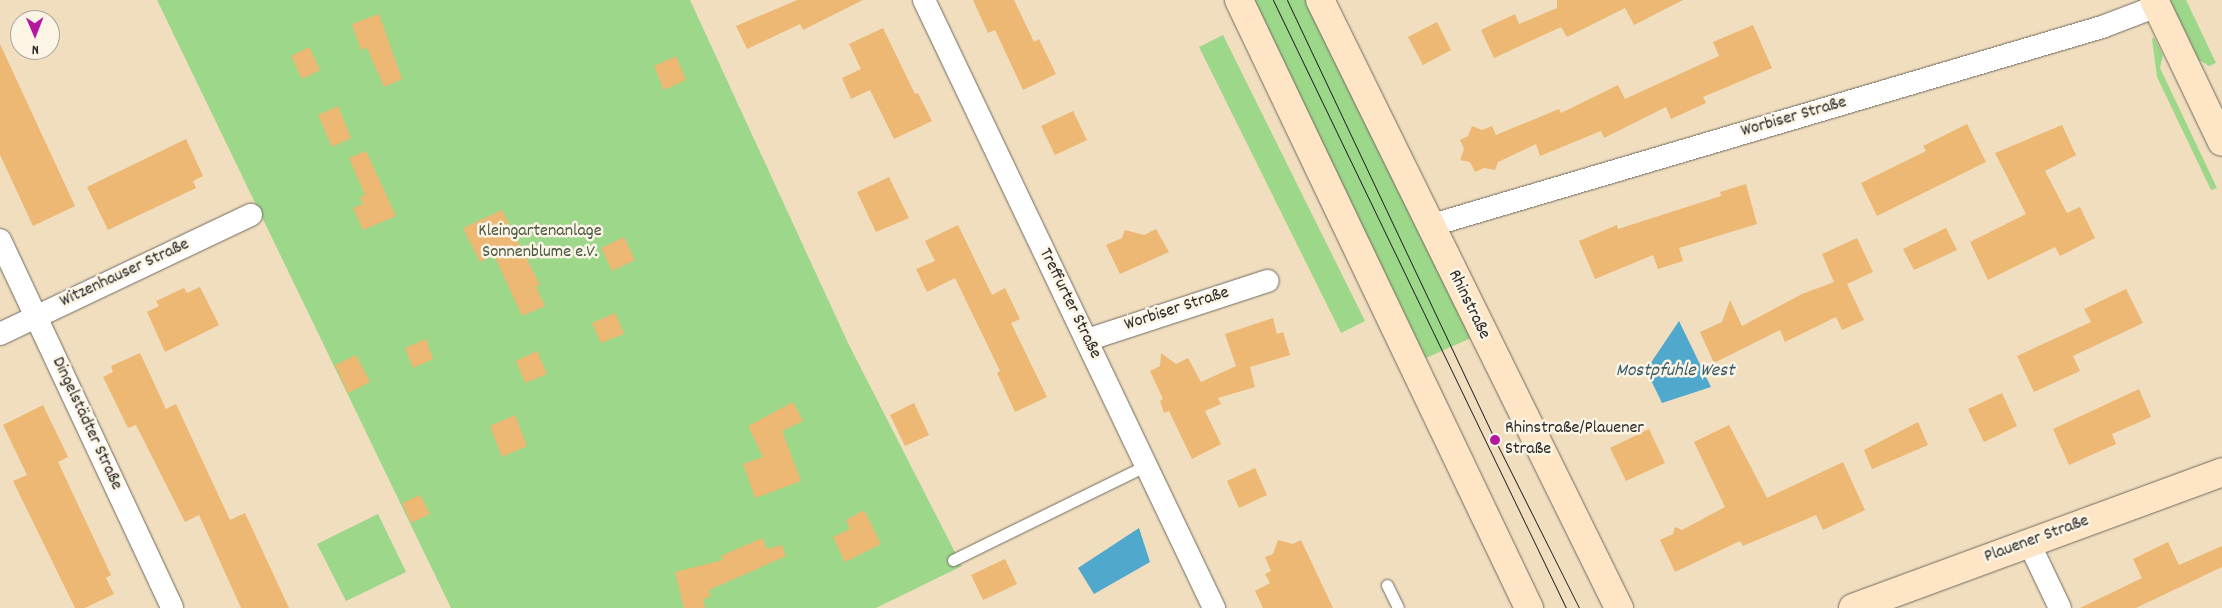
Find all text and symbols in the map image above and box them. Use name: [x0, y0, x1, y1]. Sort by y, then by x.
north arrow: [10, 10, 60, 60]
text: N: [32, 39, 39, 59]
street label: Worbiser Straße: [1739, 93, 1849, 143]
park label: Kleingartenanlage Sonnenblume e.V.: [478, 222, 602, 264]
street label: Witzenhauser Straße: [57, 235, 193, 313]
street label: Treffurter Straße: [1033, 245, 1105, 363]
street label: Rhinstraße: [1442, 267, 1494, 343]
street label: Worbiser Straße: [1122, 283, 1232, 337]
street label: Dingelstädter Straße: [46, 354, 126, 494]
water label: Mostpfuhle West: [1616, 361, 1734, 383]
place label: Rhinstraße/Plauener Straße: [1505, 419, 1644, 462]
marker: Rhinstraße/Plauener Straße: [1489, 434, 1501, 446]
street label: Plauener Straße: [1982, 511, 2092, 569]

